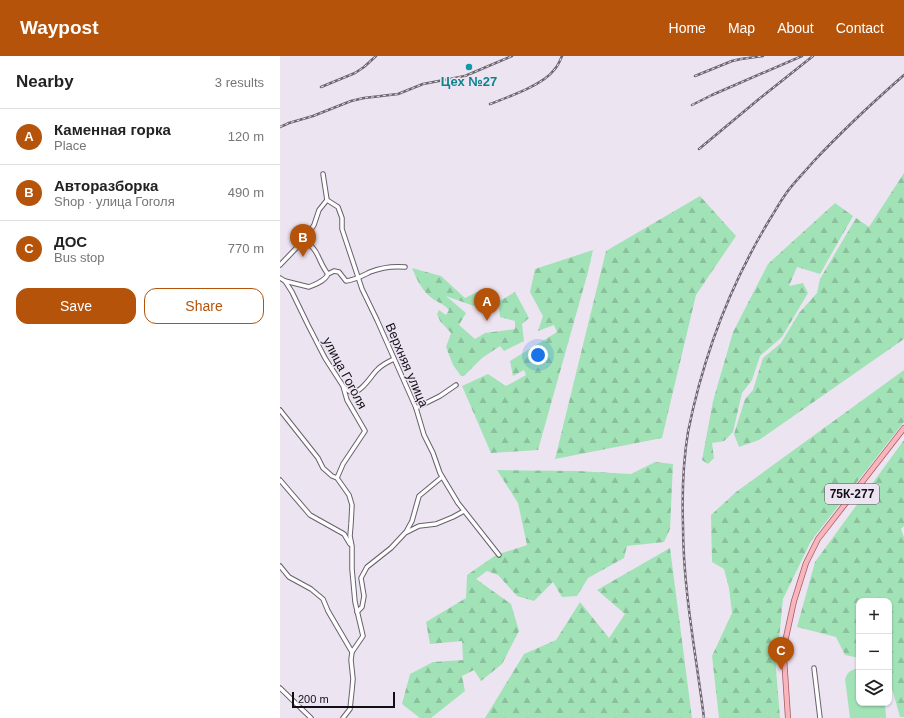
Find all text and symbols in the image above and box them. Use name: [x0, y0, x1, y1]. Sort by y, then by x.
text: Waypost: [20, 17, 98, 38]
text: Home: [669, 20, 706, 36]
text: Map: [728, 20, 755, 36]
text: About: [777, 20, 814, 36]
text: Contact: [836, 20, 884, 36]
marker: Цех №27: [464, 62, 474, 72]
text: Nearby: [16, 72, 74, 91]
place label: Цех №27: [441, 74, 497, 89]
text: 3 results: [215, 75, 264, 90]
text: Каменная горка: [54, 121, 171, 138]
text: A: [24, 129, 34, 144]
text: 120 m: [228, 129, 264, 144]
text: Place: [54, 138, 87, 153]
text: Авторазборка: [54, 177, 158, 194]
text: B: [24, 185, 34, 200]
text: 490 m: [228, 185, 264, 200]
text: Shop · улица Гоголя: [54, 194, 175, 209]
pin: B: [290, 224, 316, 257]
text: ДОС: [54, 233, 87, 250]
text: C: [24, 241, 34, 256]
text: 770 m: [228, 241, 264, 256]
text: Bus stop: [54, 250, 105, 265]
button: Save: [16, 288, 136, 324]
button: Share: [144, 288, 264, 324]
pin: A: [474, 288, 500, 321]
street label: Верхняя улица: [382, 321, 432, 410]
street label: улица Гоголя: [320, 335, 370, 411]
your location: [528, 345, 548, 365]
road number: 75К-277: [825, 484, 879, 504]
map controls: [856, 598, 892, 706]
button: +: [856, 598, 892, 634]
button: −: [856, 634, 892, 670]
pin: C: [768, 637, 794, 670]
button: layers: [856, 670, 892, 706]
scale bar: [292, 690, 395, 709]
text: 200 m: [298, 693, 329, 705]

